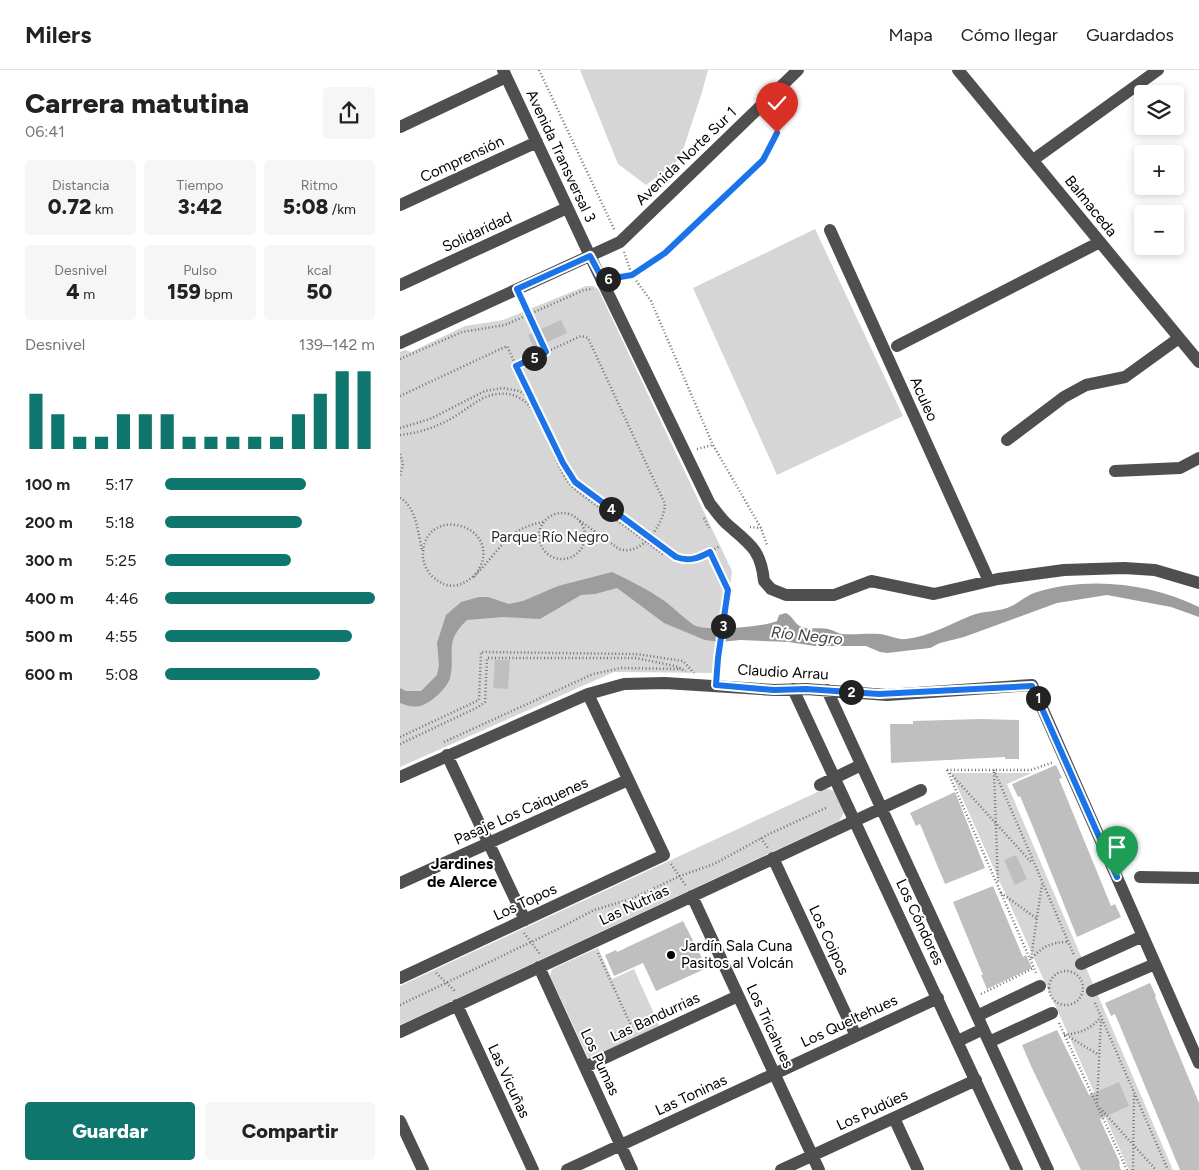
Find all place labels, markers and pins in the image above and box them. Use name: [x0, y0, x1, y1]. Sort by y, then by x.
pin: [756, 82, 798, 133]
pin: 6: [596, 266, 620, 292]
pin: 5: [522, 346, 546, 370]
pin: 4: [598, 496, 624, 522]
pin: 3: [710, 614, 736, 638]
pin: 2: [838, 680, 864, 704]
pin: 1: [1026, 686, 1050, 710]
pin: [1096, 826, 1138, 877]
place label: Jardín Sala Cuna Pasitos al Volcán: [681, 937, 793, 972]
marker: Jardín Sala Cuna Pasitos al Volcán: [665, 949, 677, 961]

